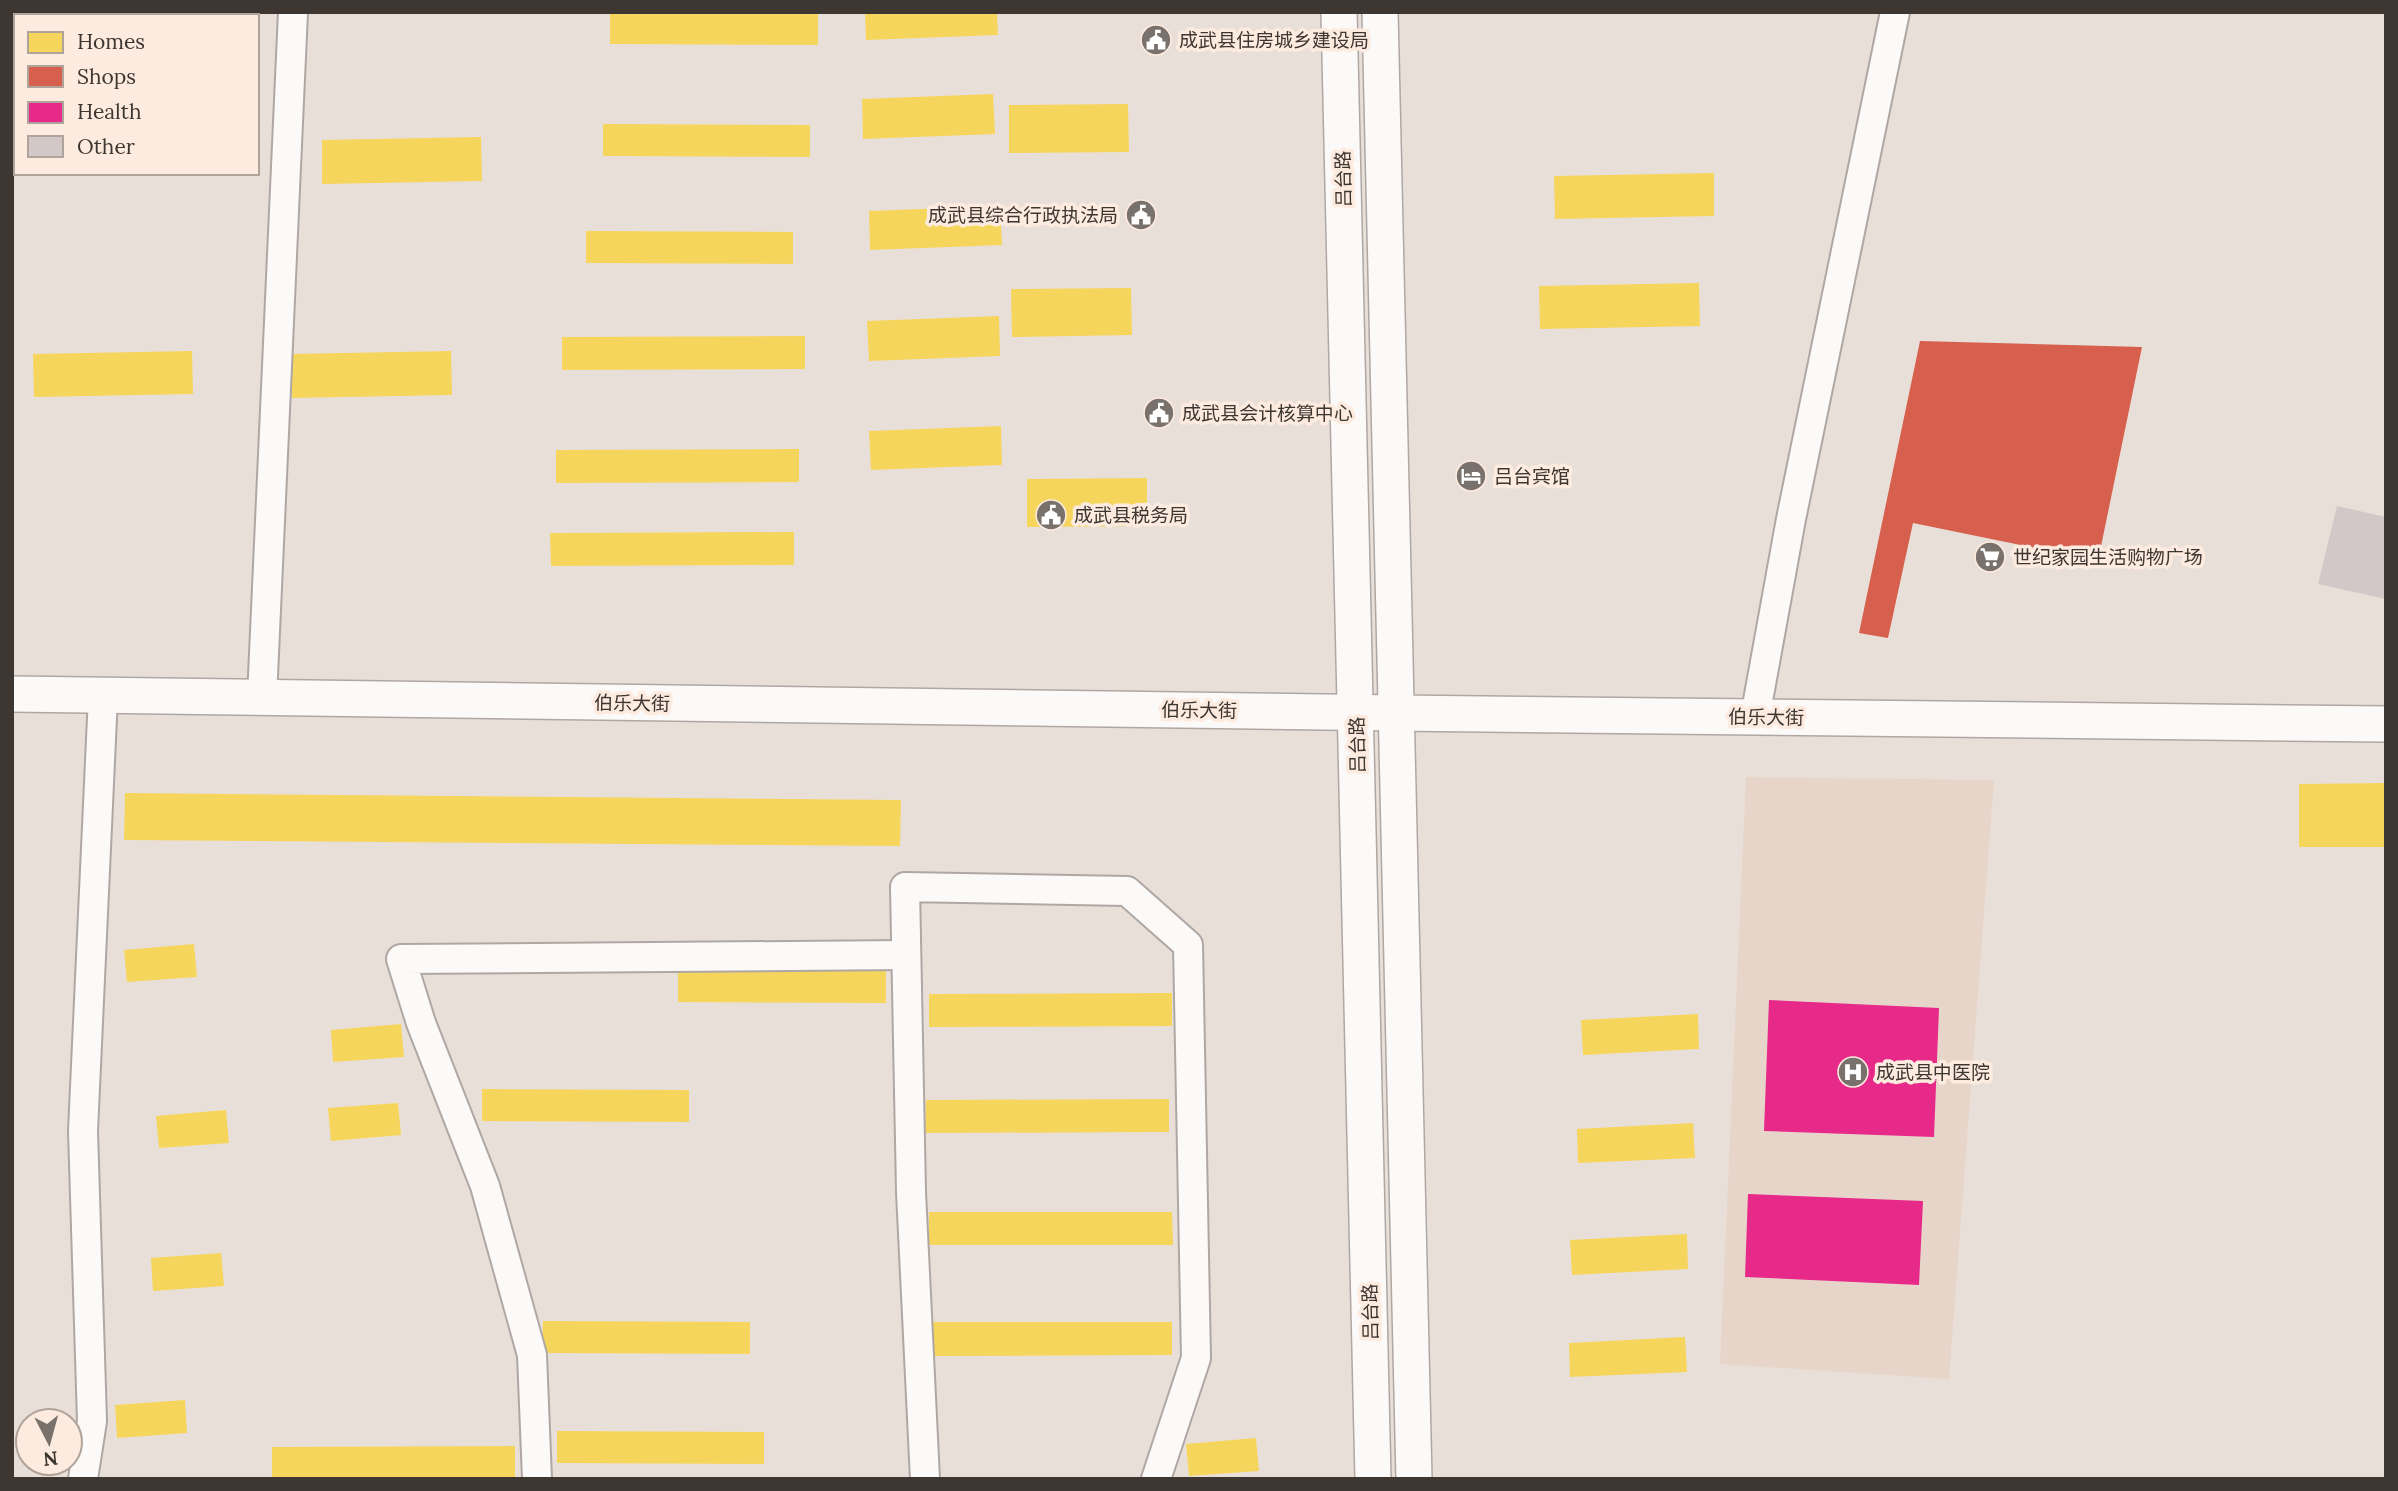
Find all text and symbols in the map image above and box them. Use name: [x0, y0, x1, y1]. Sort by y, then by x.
legend: [14, 14, 259, 175]
public building icon: 成武县住房城乡建设局: [1139, 23, 1173, 57]
text: Homes: [77, 28, 145, 55]
place label: 成武县住房城乡建设局: [1179, 28, 1369, 52]
text: Shops: [77, 63, 136, 90]
text: Health: [77, 98, 142, 125]
text: Other: [77, 133, 135, 160]
street label: 吕台路: [1331, 150, 1355, 208]
public building icon: 成武县综合行政执法局: [1124, 198, 1158, 232]
place label: 成武县综合行政执法局: [928, 203, 1118, 227]
public building icon: 成武县会计核算中心: [1142, 396, 1176, 430]
place label: 成武县会计核算中心: [1182, 401, 1353, 425]
hotel icon: 吕台宾馆: [1454, 459, 1488, 493]
place label: 吕台宾馆: [1494, 464, 1570, 488]
public building icon: 成武县税务局: [1034, 498, 1068, 532]
place label: 成武县税务局: [1074, 503, 1188, 527]
supermarket icon: 世纪家园生活购物广场: [1973, 540, 2007, 574]
place label: 世纪家园生活购物广场: [2013, 545, 2203, 569]
street label: 伯乐大街: [594, 690, 670, 716]
street label: 伯乐大街: [1161, 697, 1237, 723]
street label: 伯乐大街: [1728, 704, 1804, 730]
street label: 吕台路: [1345, 716, 1369, 774]
hospital icon: 成武县中医院: [1836, 1055, 1870, 1089]
place label: 成武县中医院: [1876, 1060, 1990, 1084]
street label: 吕台路: [1358, 1283, 1382, 1341]
north arrow: [14, 1407, 84, 1477]
text: N: [42, 1446, 59, 1472]

